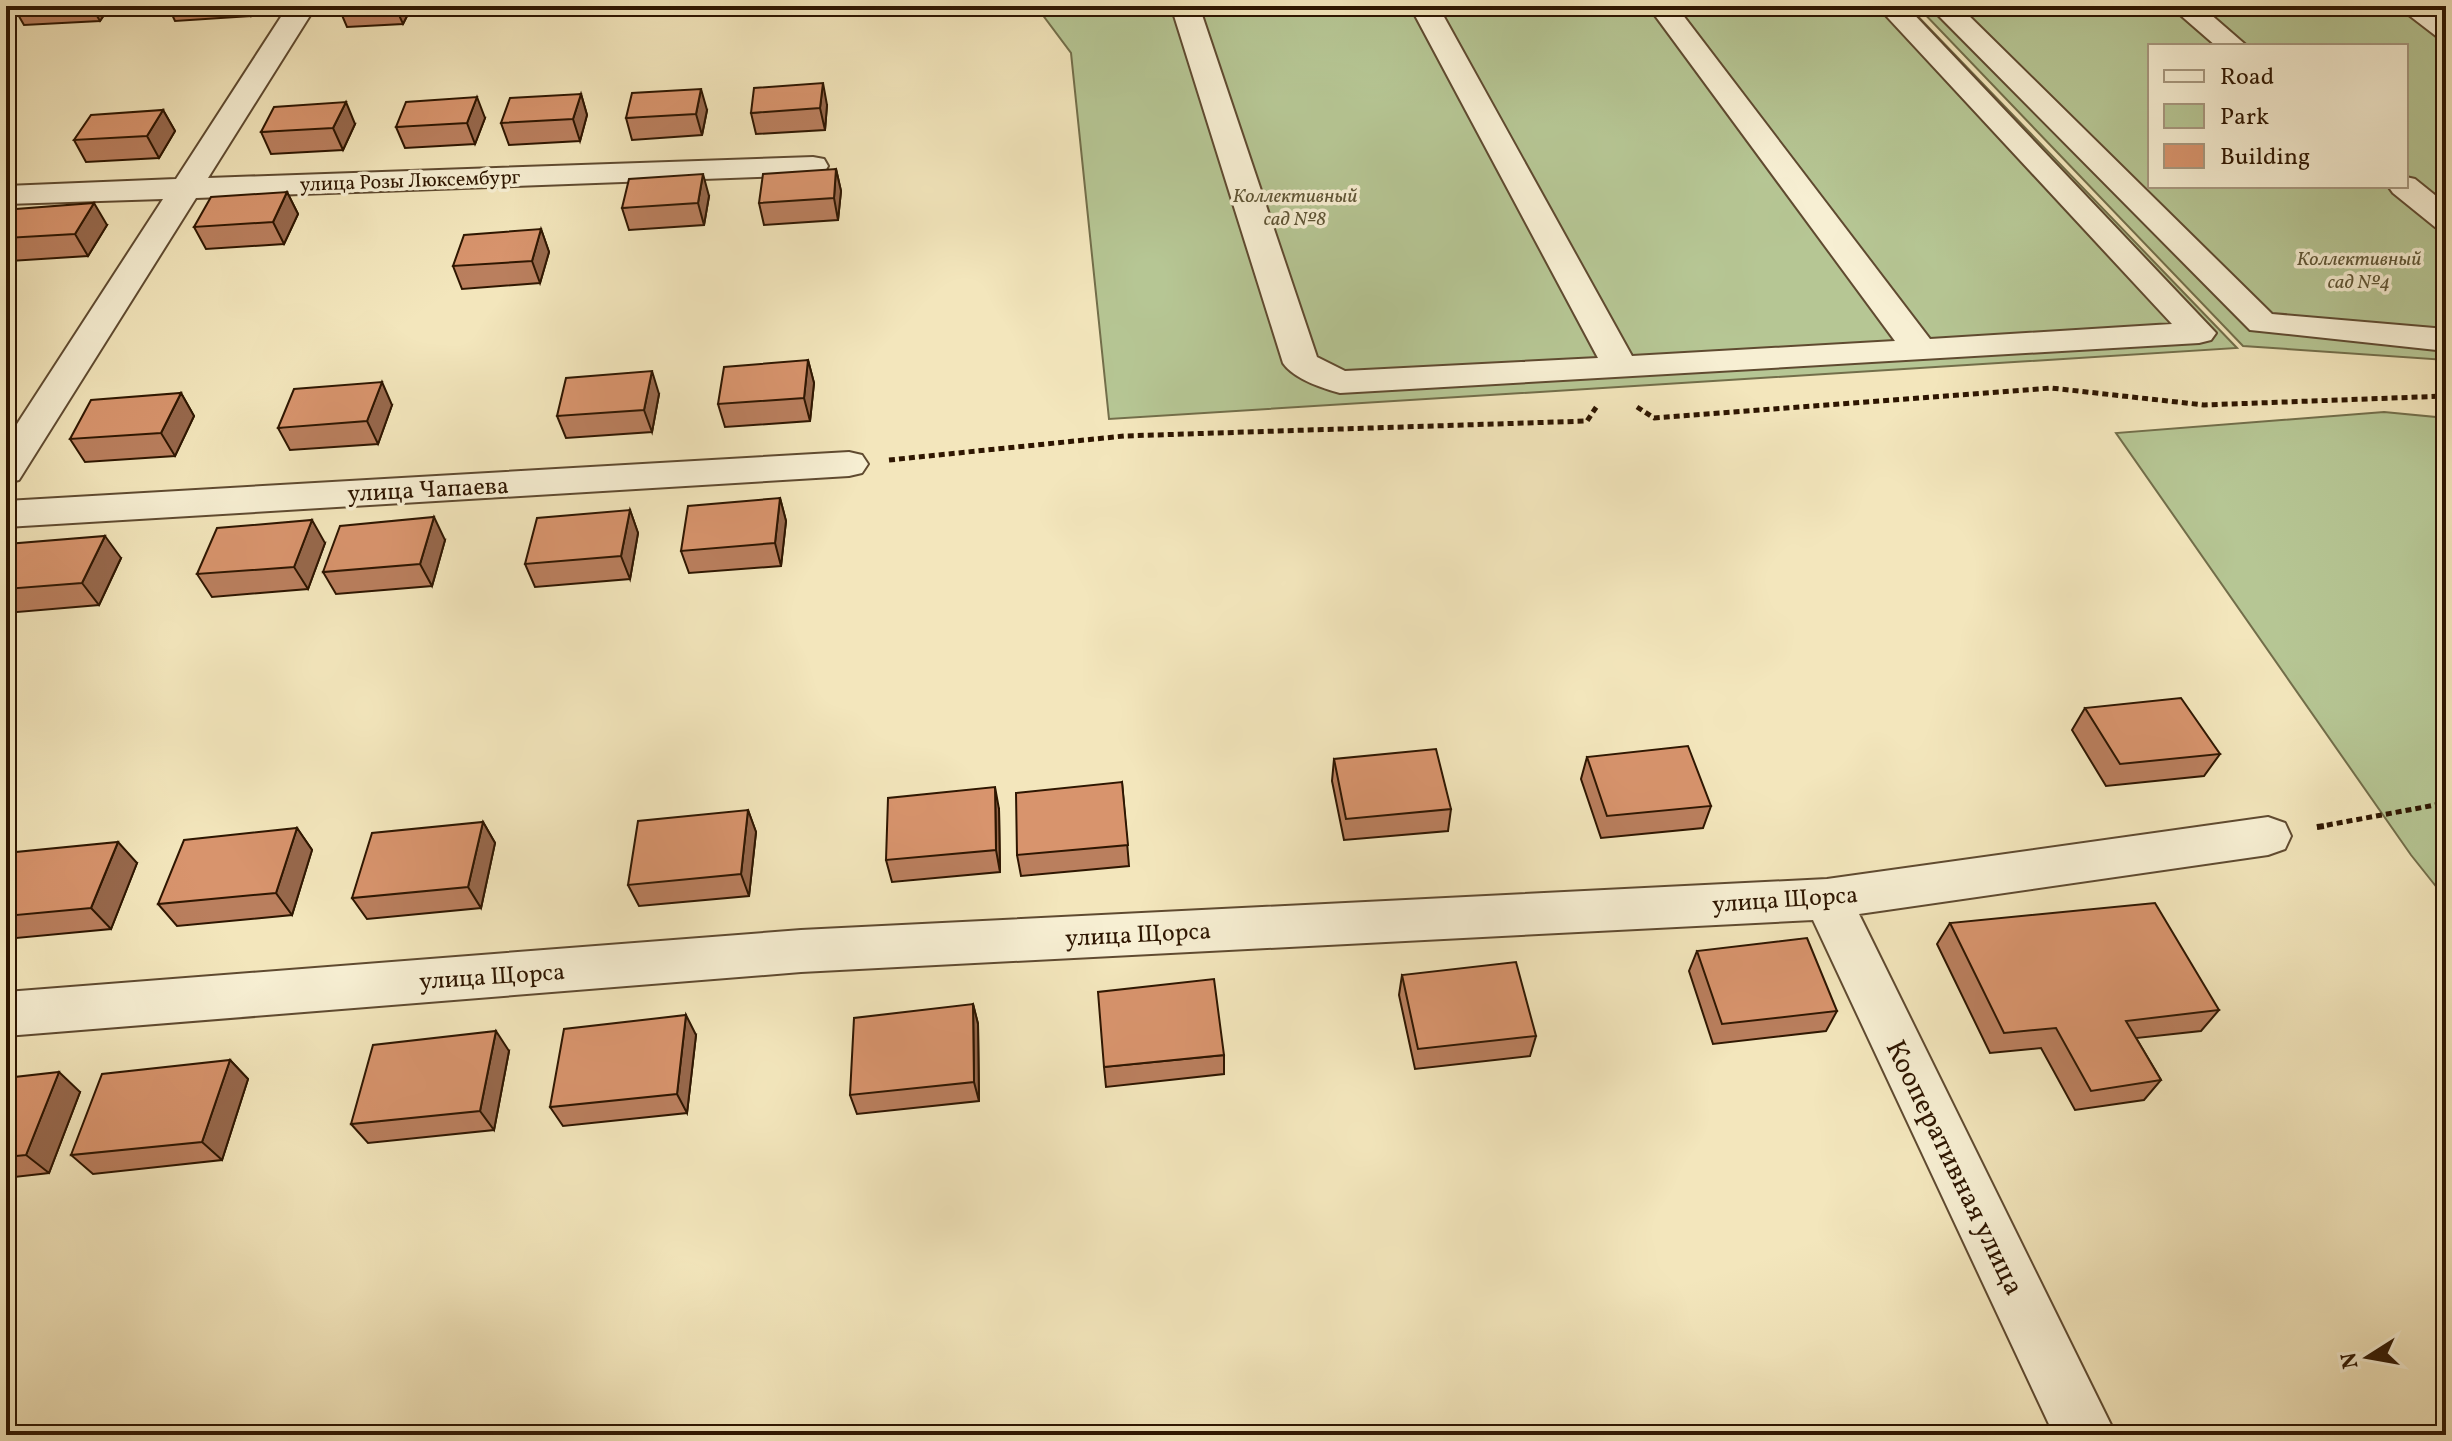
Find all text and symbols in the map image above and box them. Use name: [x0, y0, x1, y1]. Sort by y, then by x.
legend: [2148, 44, 2408, 188]
text: Road: [2220, 61, 2274, 95]
text: Park: [2220, 101, 2269, 135]
text: Building: [2220, 141, 2310, 175]
street label: улица Розы Люксембург: [299, 164, 521, 200]
park label: Коллективный сад №8: [1233, 183, 1357, 234]
park label: Коллективный сад №4: [2297, 246, 2421, 297]
street label: улица Чапаева: [346, 470, 510, 512]
street label: улица Щорса: [1711, 879, 1859, 923]
street label: улица Щорса: [1064, 915, 1212, 957]
street label: улица Щорса: [418, 956, 566, 1000]
street label: Кооперативная улица: [1875, 1034, 2033, 1302]
north arrow: [2328, 1317, 2408, 1397]
text: N: [2334, 1350, 2368, 1371]

